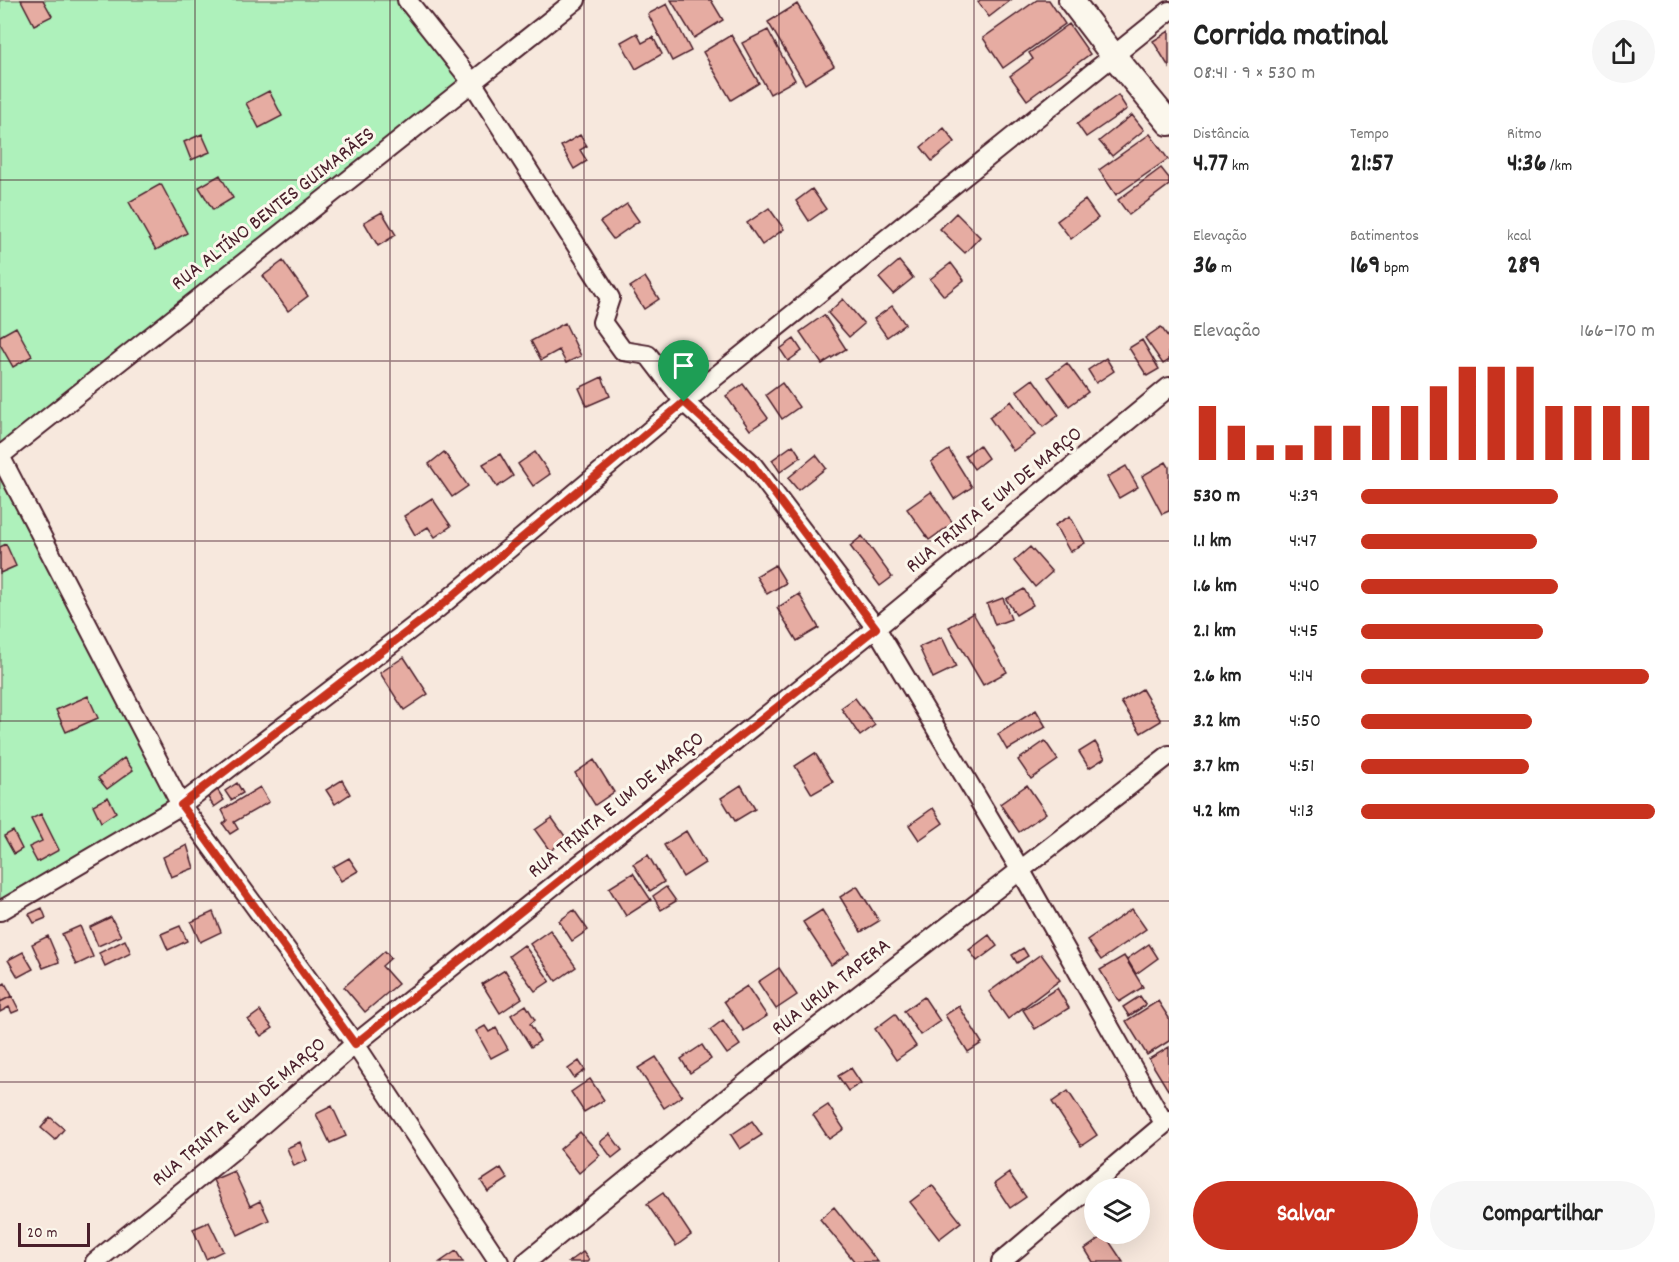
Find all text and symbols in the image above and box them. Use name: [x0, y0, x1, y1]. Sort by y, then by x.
text: Corrida matinal: [1193, 14, 1388, 61]
button: share: [1592, 20, 1655, 83]
text: 08:41 · 9 × 530 m: [1193, 60, 1315, 88]
street label: RUA ALTÍNO BENTES GUIMARÃES: [166, 121, 382, 299]
text: Distância: [1193, 123, 1249, 146]
text: Tempo: [1350, 123, 1389, 146]
text: Ritmo: [1507, 123, 1542, 146]
text: 4.77: [1193, 146, 1228, 183]
text: 21:57: [1350, 146, 1393, 183]
text: 4:36: [1507, 146, 1546, 183]
text: km: [1228, 155, 1249, 178]
text: /km: [1546, 155, 1572, 178]
text: Elevação: [1193, 225, 1247, 248]
text: Batimentos: [1350, 225, 1419, 248]
text: kcal: [1507, 225, 1531, 248]
text: 36: [1193, 248, 1217, 285]
text: 169: [1350, 248, 1380, 285]
text: 289: [1507, 248, 1541, 285]
text: m: [1217, 257, 1232, 280]
text: bpm: [1380, 257, 1409, 280]
text: Elevação: [1193, 318, 1260, 346]
text: 166–170 m: [1580, 318, 1655, 346]
pin: [658, 340, 709, 402]
icon: arrive: [667, 349, 700, 382]
street label: RUA TRINTA E UM DE MARÇO: [900, 420, 1090, 582]
text: 530 m: [1193, 483, 1240, 511]
text: 4:39: [1289, 483, 1319, 511]
text: 1.1 km: [1193, 528, 1232, 556]
text: 4:47: [1289, 528, 1317, 556]
text: 1.6 km: [1193, 573, 1237, 601]
text: 4:40: [1289, 573, 1320, 601]
text: 2.1 km: [1193, 618, 1236, 646]
text: 4:45: [1289, 618, 1318, 646]
text: 2.6 km: [1193, 663, 1241, 691]
text: 4:14: [1289, 663, 1313, 691]
text: 3.2 km: [1193, 708, 1240, 736]
text: 4:50: [1289, 708, 1321, 736]
street label: RUA TRINTA E UM DE MARÇO: [522, 725, 712, 887]
text: 3.7 km: [1193, 753, 1239, 781]
text: 4:51: [1289, 753, 1314, 781]
text: 4.2 km: [1193, 798, 1240, 826]
text: 4:13: [1289, 798, 1314, 826]
street label: RUA URUA TAPERA: [766, 932, 898, 1044]
street label: RUA TRINTA E UM DE MARÇO: [146, 1031, 334, 1195]
map controls: [1084, 1178, 1150, 1244]
button: layers: [1084, 1178, 1150, 1244]
button: Salvar: [1193, 1181, 1418, 1250]
button: Compartilhar: [1430, 1181, 1655, 1250]
scale bar: [18, 1220, 90, 1248]
text: 20 m: [27, 1222, 57, 1245]

